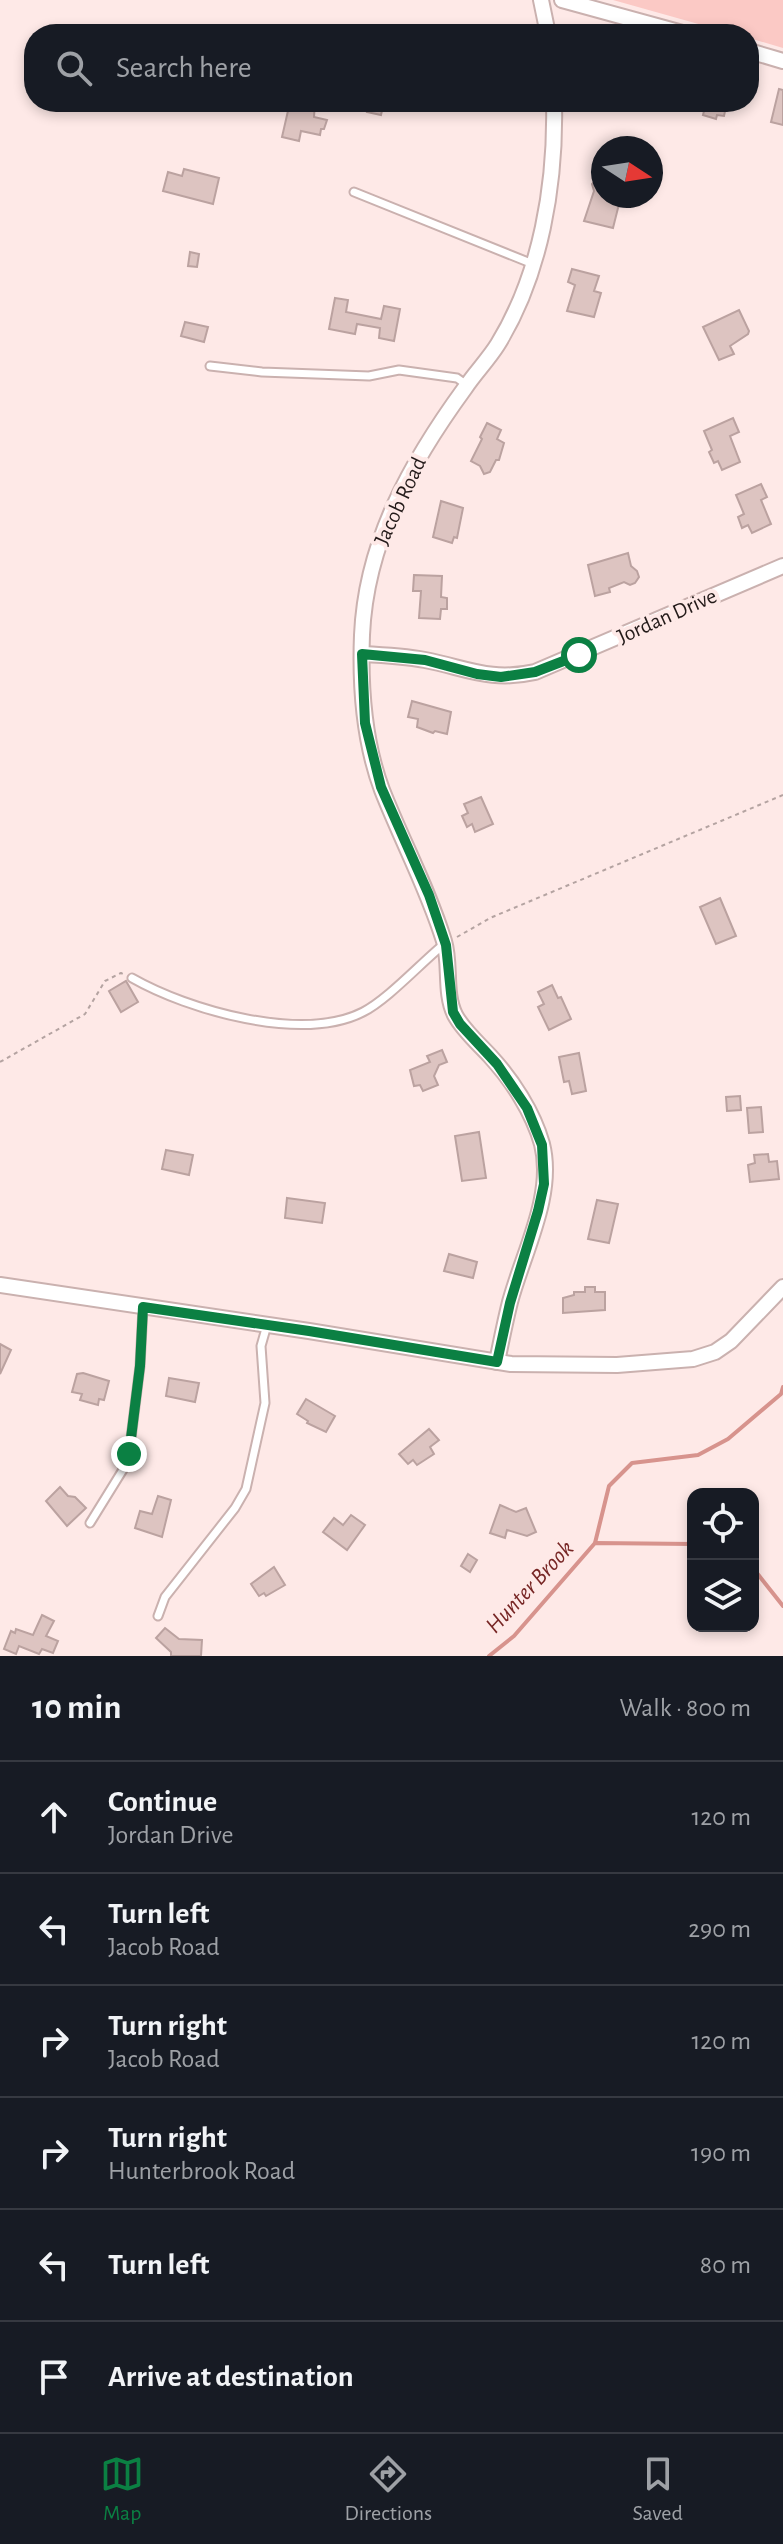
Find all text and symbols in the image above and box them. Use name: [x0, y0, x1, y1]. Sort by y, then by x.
search box: [24, 24, 759, 112]
icon: search: [52, 46, 96, 90]
text: Search here: [116, 53, 252, 83]
north arrow: [591, 136, 663, 208]
street label: Jacob Road: [370, 454, 430, 548]
street label: Jordan Drive: [614, 584, 720, 648]
route start: [561, 637, 597, 673]
route end: [111, 1436, 147, 1472]
map controls: [687, 1488, 759, 1632]
button: locate: [687, 1488, 759, 1560]
water label: Hunter Brook: [481, 1536, 579, 1638]
button: layers: [687, 1560, 759, 1632]
text: 10 min: [32, 1691, 121, 1725]
text: Walk · 800 m: [619, 1695, 751, 1721]
text: Continue: [108, 1787, 217, 1817]
icon: ahead: [32, 1795, 76, 1839]
text: 120 m: [691, 1804, 751, 1830]
text: Jordan Drive: [108, 1822, 233, 1848]
text: Turn left: [108, 1899, 209, 1929]
icon: left: [32, 1907, 76, 1951]
text: 290 m: [688, 1916, 751, 1942]
text: Jacob Road: [108, 1934, 220, 1960]
text: Turn right: [108, 2011, 227, 2041]
icon: right: [32, 2019, 76, 2063]
text: 120 m: [691, 2028, 751, 2054]
text: Jacob Road: [108, 2046, 220, 2072]
text: Turn right: [108, 2123, 227, 2153]
icon: right: [32, 2131, 76, 2175]
text: 190 m: [691, 2140, 751, 2166]
text: Hunterbrook Road: [108, 2158, 295, 2184]
icon: left: [32, 2243, 76, 2287]
text: Turn left: [108, 2250, 209, 2280]
text: 80 m: [700, 2252, 751, 2278]
icon: arrive: [32, 2355, 76, 2399]
text: Arrive at destination: [108, 2362, 354, 2392]
tab: Map: [100, 2452, 144, 2526]
tab: Directions: [344, 2452, 432, 2526]
tab: Saved: [632, 2452, 683, 2526]

